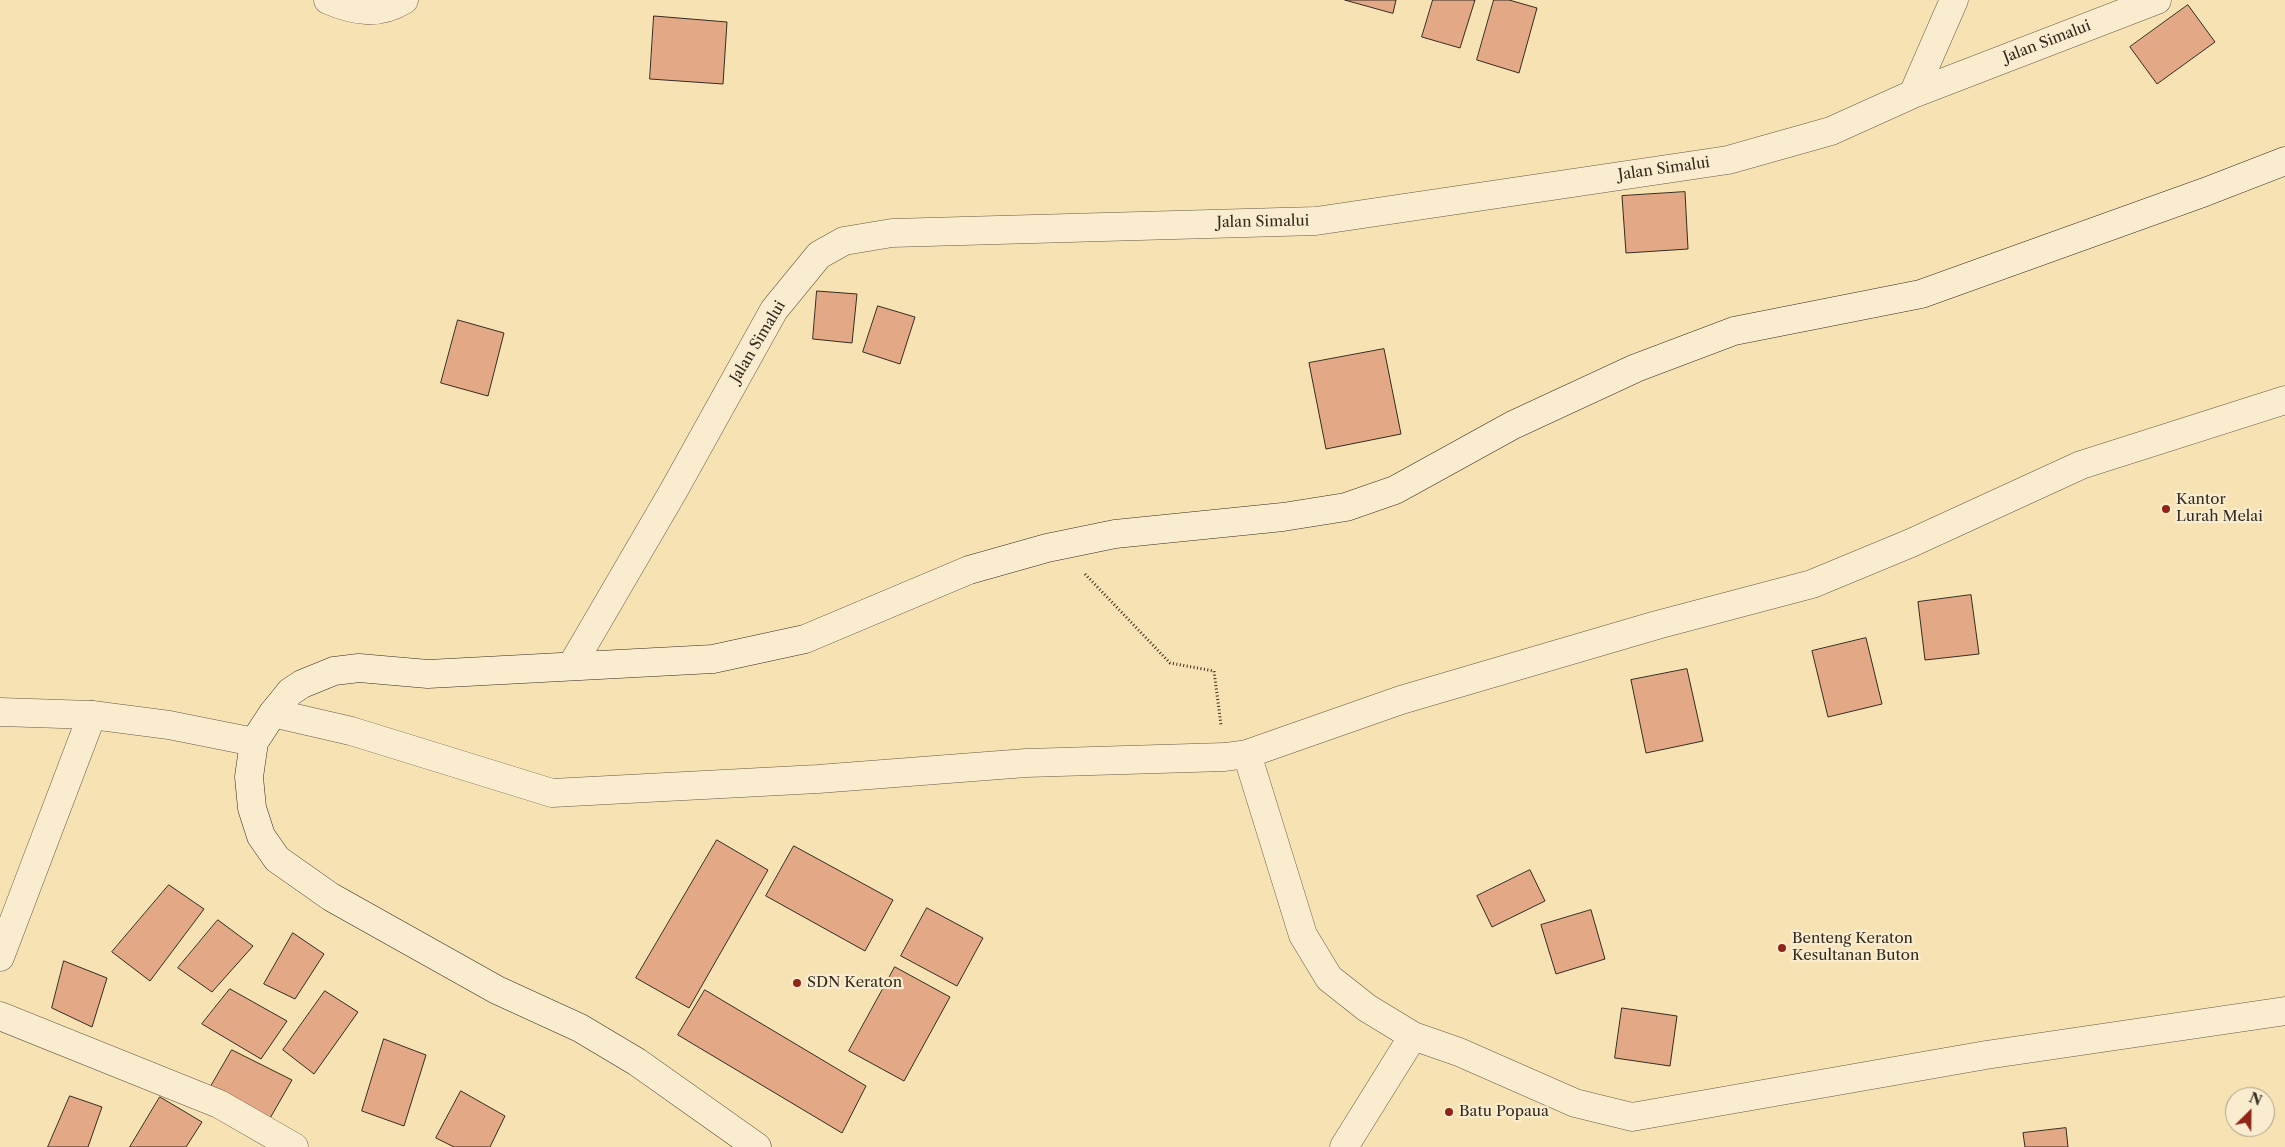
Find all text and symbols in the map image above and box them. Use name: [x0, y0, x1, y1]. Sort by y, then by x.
street label: Jalan Simalui: [2001, 17, 2093, 67]
street label: Jalan Simalui: [1617, 154, 1711, 184]
street label: Jalan Simalui: [1217, 212, 1309, 232]
street label: Jalan Simalui: [726, 298, 790, 386]
place label: Kantor Lurah Melai: [2176, 491, 2263, 526]
marker: Kantor Lurah Melai: [2160, 503, 2172, 515]
place label: Benteng Keraton Kesultanan Buton: [1792, 930, 1919, 965]
marker: Benteng Keraton Kesultanan Buton: [1776, 942, 1788, 954]
place label: SDN Keraton: [807, 974, 902, 992]
marker: SDN Keraton: [791, 977, 803, 989]
north arrow: [2225, 1087, 2275, 1137]
text: N: [2246, 1088, 2265, 1110]
place label: Batu Popaua: [1459, 1103, 1549, 1121]
marker: Batu Popaua: [1443, 1106, 1455, 1118]

